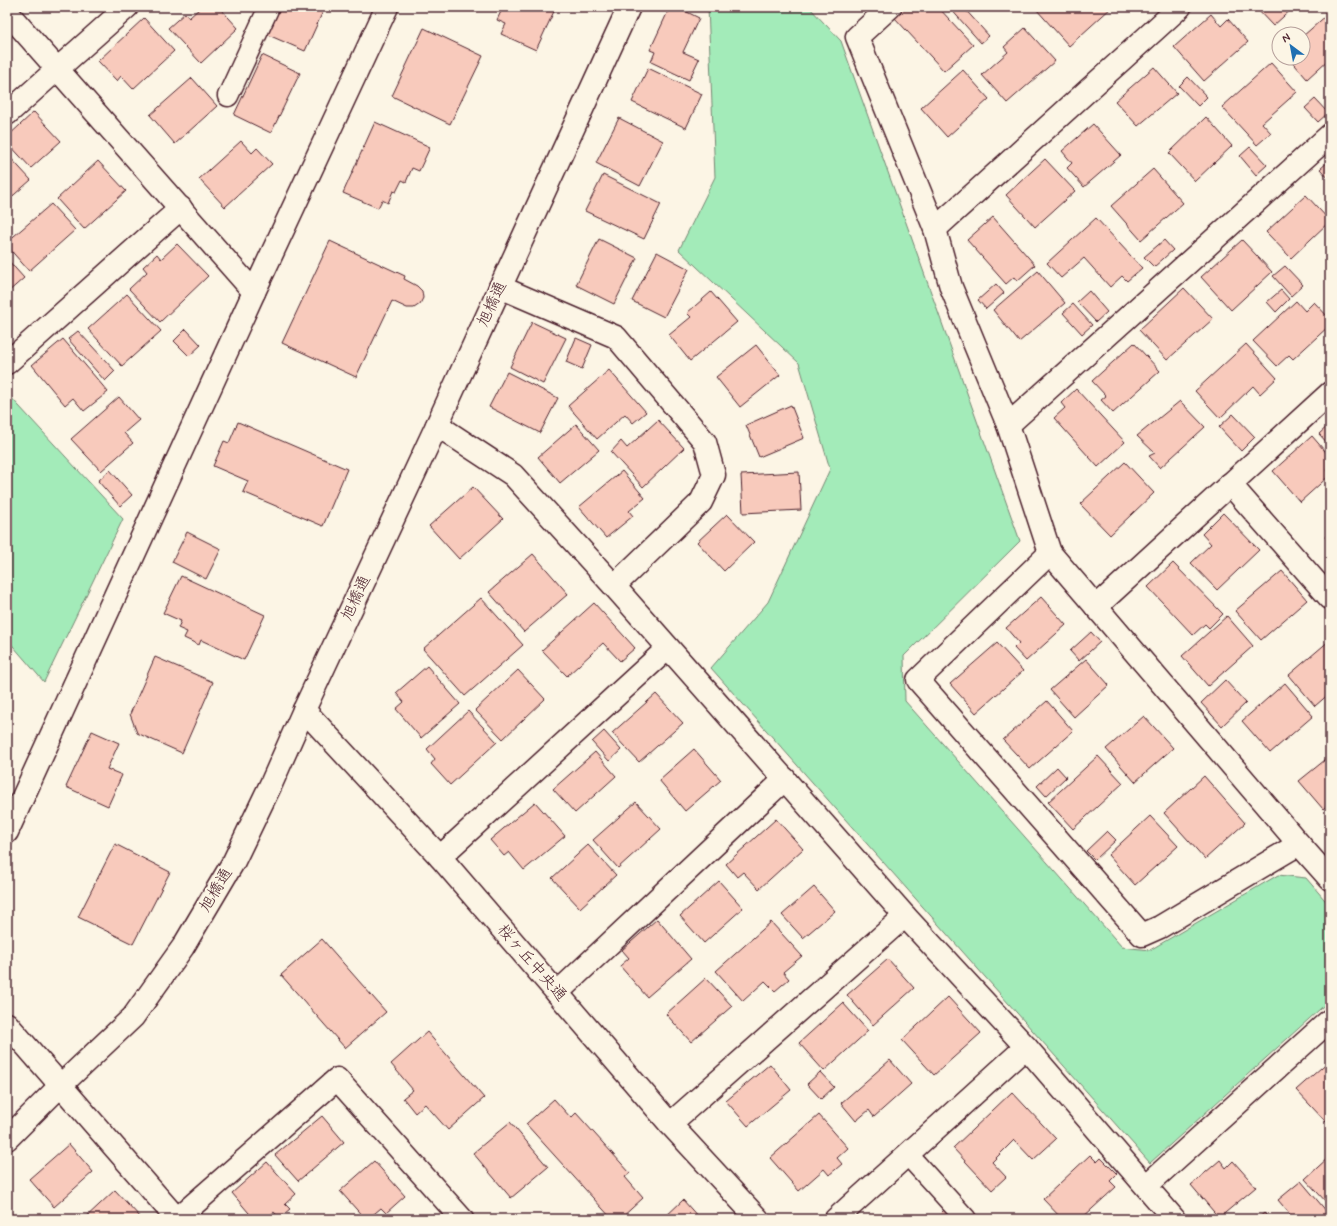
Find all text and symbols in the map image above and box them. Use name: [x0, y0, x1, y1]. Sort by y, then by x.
north arrow: [1271, 26, 1311, 66]
text: N: [1279, 30, 1293, 46]
street label: 旭橋通: [472, 278, 512, 330]
street label: 旭橋通: [336, 572, 376, 624]
street label: 旭橋通: [195, 864, 237, 916]
street label: 桜ヶ丘中央通: [493, 920, 571, 1006]

